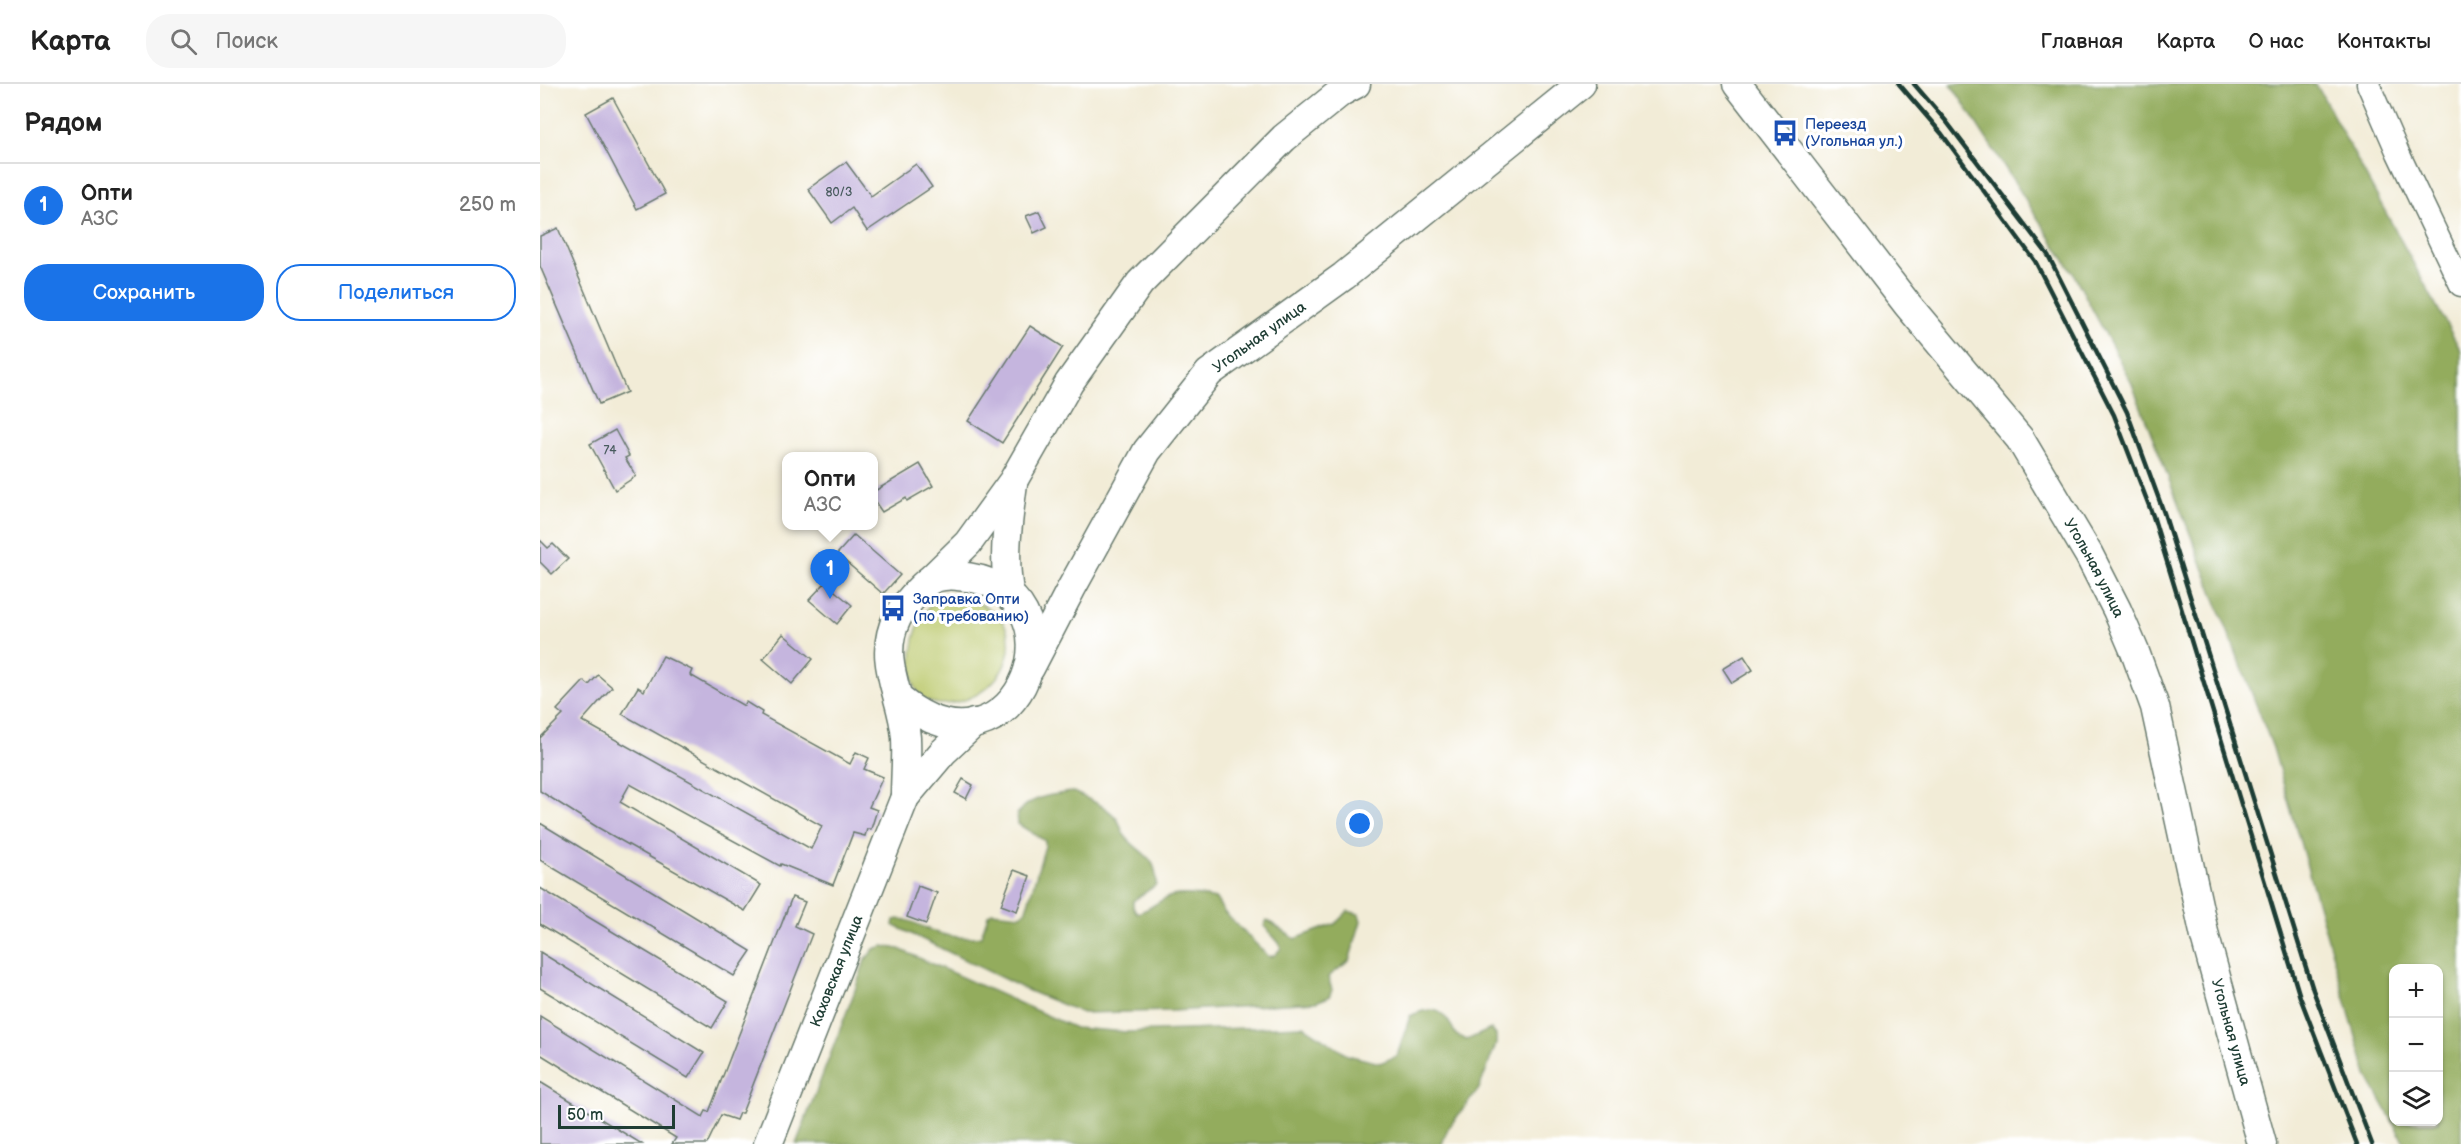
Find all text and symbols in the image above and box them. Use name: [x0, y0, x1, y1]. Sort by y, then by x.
search box: [146, 14, 566, 68]
text: Карта: [30, 25, 110, 58]
icon: search: [167, 25, 200, 58]
text: Поиск: [215, 28, 278, 55]
text: Главная: [2040, 29, 2123, 54]
text: Карта: [2156, 29, 2215, 54]
text: О нас: [2248, 29, 2304, 54]
text: Контакты: [2337, 29, 2431, 54]
text: Рядом: [24, 108, 102, 139]
place label: Переезд (Угольная ул.): [1805, 115, 1903, 151]
bus stop icon: Переезд (Угольная ул.): [1770, 118, 1800, 148]
text: Опти: [81, 180, 133, 207]
house number: 80/3: [826, 185, 852, 200]
text: 1: [39, 193, 48, 217]
text: 250 m: [459, 193, 516, 217]
text: АЗС: [81, 207, 118, 231]
button: Сохранить: [24, 264, 264, 321]
button: Поделиться: [276, 264, 516, 321]
street label: Угольная улица: [1209, 297, 1310, 377]
house number: 74: [603, 443, 617, 458]
popup: [782, 452, 878, 530]
text: Опти: [804, 466, 856, 493]
text: АЗС: [804, 493, 841, 517]
street label: Угольная улица: [2060, 515, 2129, 621]
pin: 1: [810, 550, 850, 599]
place label: Заправка Опти (по требованию): [913, 590, 1029, 626]
bus stop icon: Заправка Опти (по требованию): [878, 593, 908, 623]
your location: [1345, 809, 1374, 838]
street label: Каховская улица: [806, 912, 867, 1030]
map controls: [2389, 964, 2443, 1126]
button: +: [2389, 964, 2443, 1018]
street label: Угольная улица: [2207, 976, 2255, 1088]
button: −: [2389, 1018, 2443, 1072]
button: layers: [2389, 1072, 2443, 1126]
scale bar: [558, 1102, 675, 1130]
text: 50 m: [567, 1106, 603, 1125]

